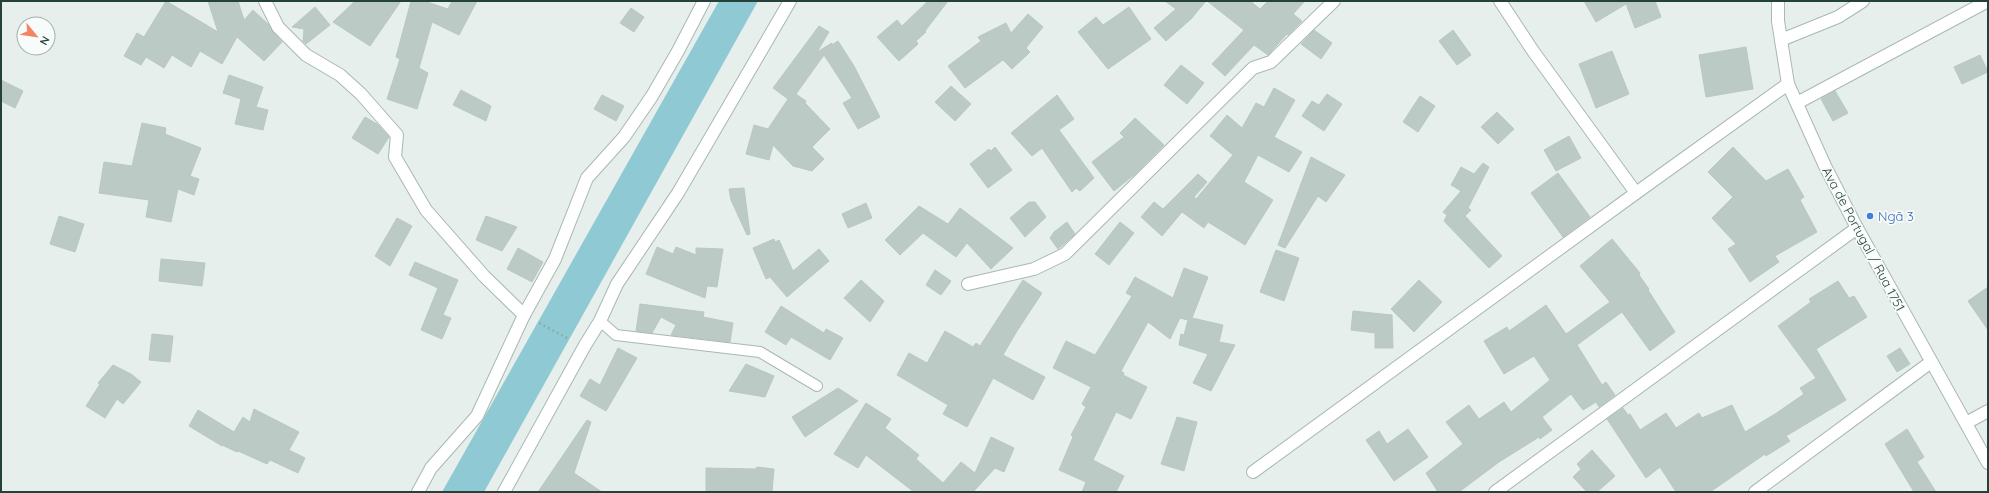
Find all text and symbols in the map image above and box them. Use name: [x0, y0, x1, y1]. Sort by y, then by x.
north arrow: [16, 16, 56, 56]
text: N: [37, 34, 53, 48]
street label: Ava de Portugal / Rua 1751: [1819, 164, 1909, 314]
place label: Ngã 3: [1878, 208, 1914, 224]
marker: Ngã 3: [1865, 211, 1875, 221]

